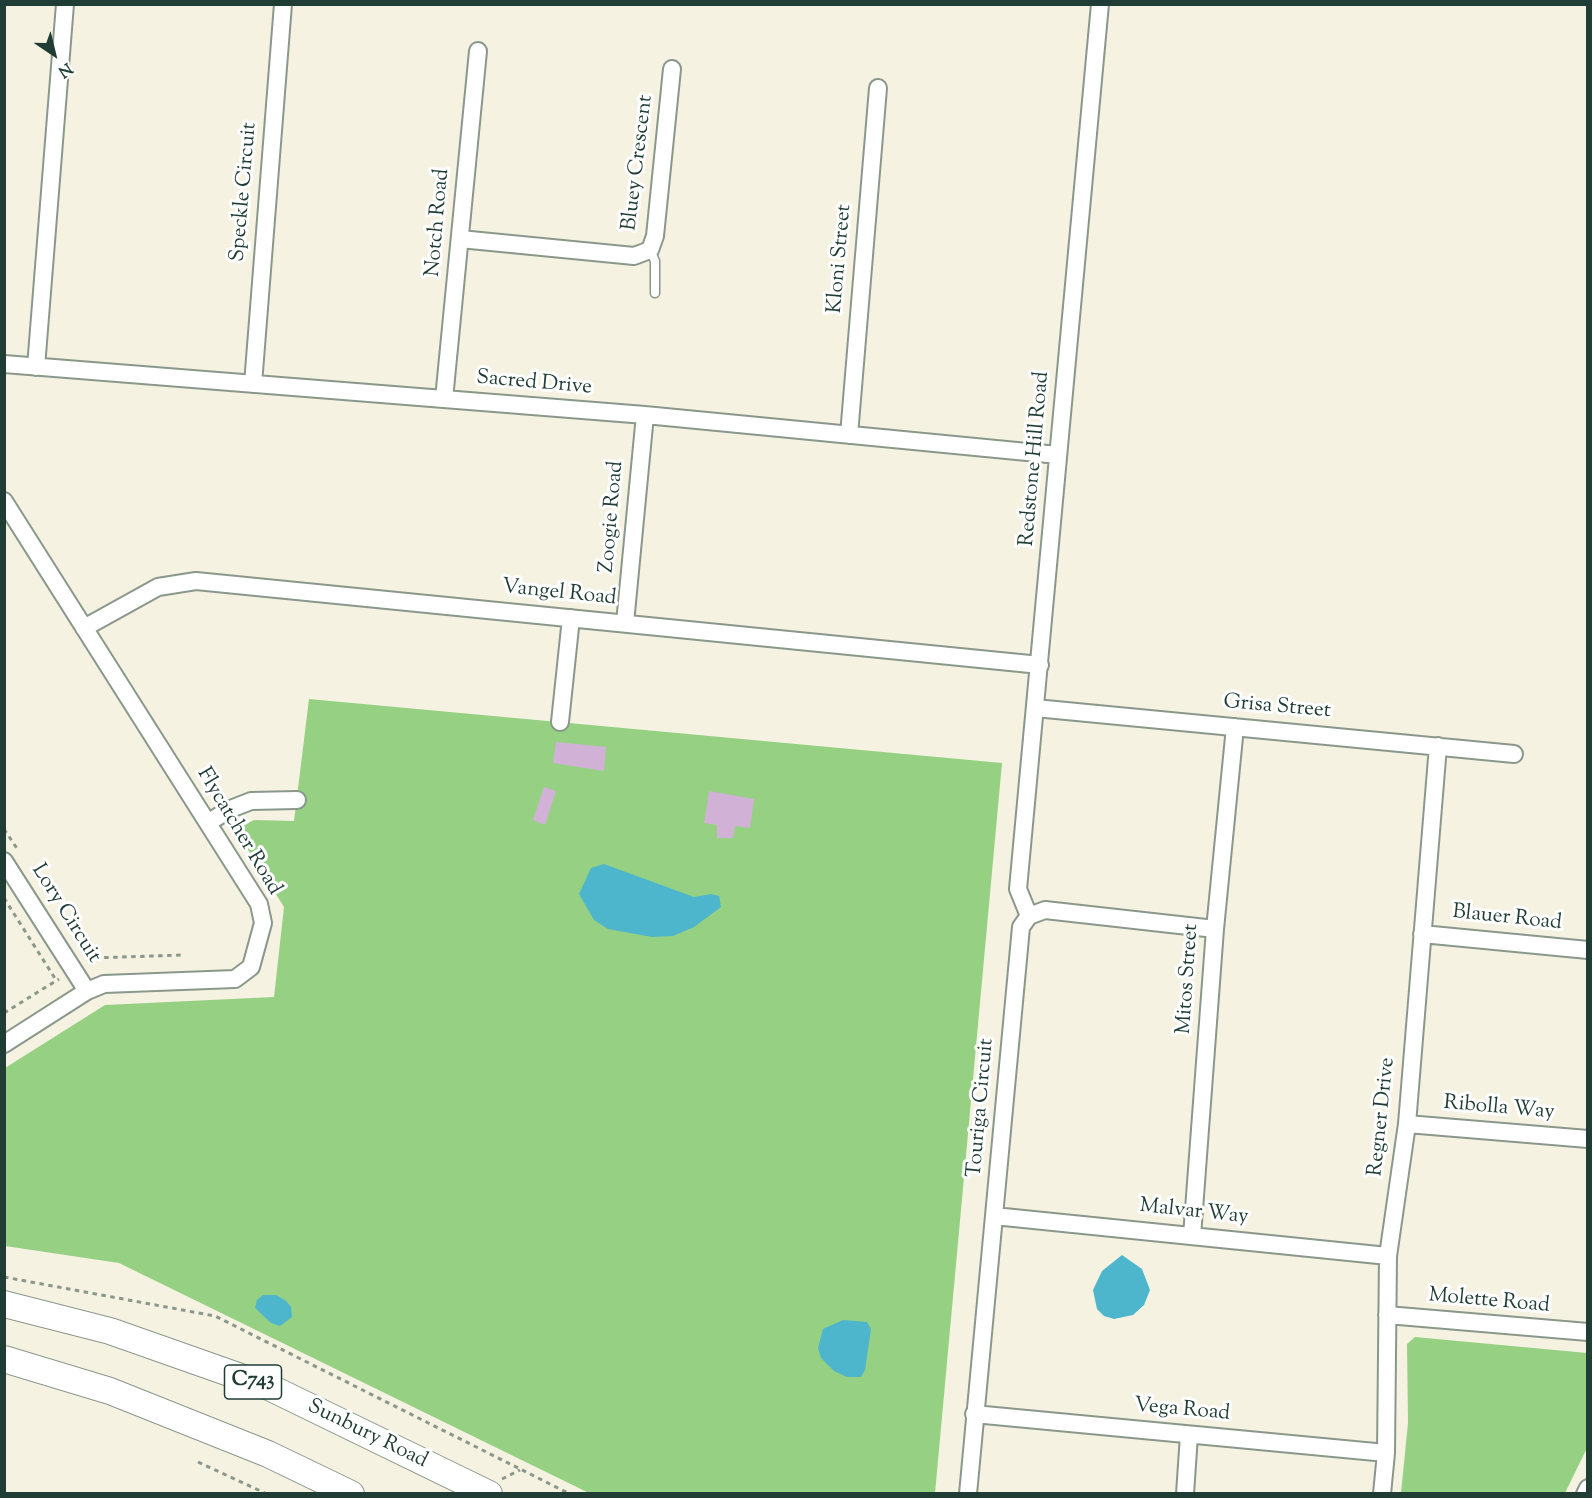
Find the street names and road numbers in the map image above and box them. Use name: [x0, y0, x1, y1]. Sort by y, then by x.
street label: Bluey Crescent: [618, 94, 660, 232]
street label: Speckle Circuit: [226, 121, 264, 263]
street label: Notch Road: [422, 168, 456, 278]
street label: Kloni Street: [824, 203, 858, 315]
street label: Sacred Drive: [475, 366, 593, 402]
street label: Redstone Hill Road: [1016, 370, 1056, 548]
street label: Zoogie Road: [596, 460, 630, 574]
street label: Vangel Road: [501, 575, 617, 613]
street label: Grisa Street: [1222, 691, 1332, 725]
street label: Flycatcher Road: [190, 764, 286, 900]
street label: Lory Circuit: [25, 860, 105, 968]
street label: Blauer Road: [1451, 901, 1563, 937]
street label: Mitos Street: [1173, 923, 1205, 1035]
street label: Touriga Circuit: [963, 1037, 1001, 1179]
street label: Regner Drive: [1364, 1056, 1402, 1178]
street label: Ribolla Way: [1442, 1092, 1556, 1126]
street label: Malvar Way: [1138, 1195, 1250, 1231]
street label: Molette Road: [1427, 1284, 1551, 1320]
road number: C743: [224, 1365, 282, 1399]
street label: Vega Road: [1133, 1394, 1231, 1428]
street label: Sunbury Road: [303, 1395, 431, 1475]

